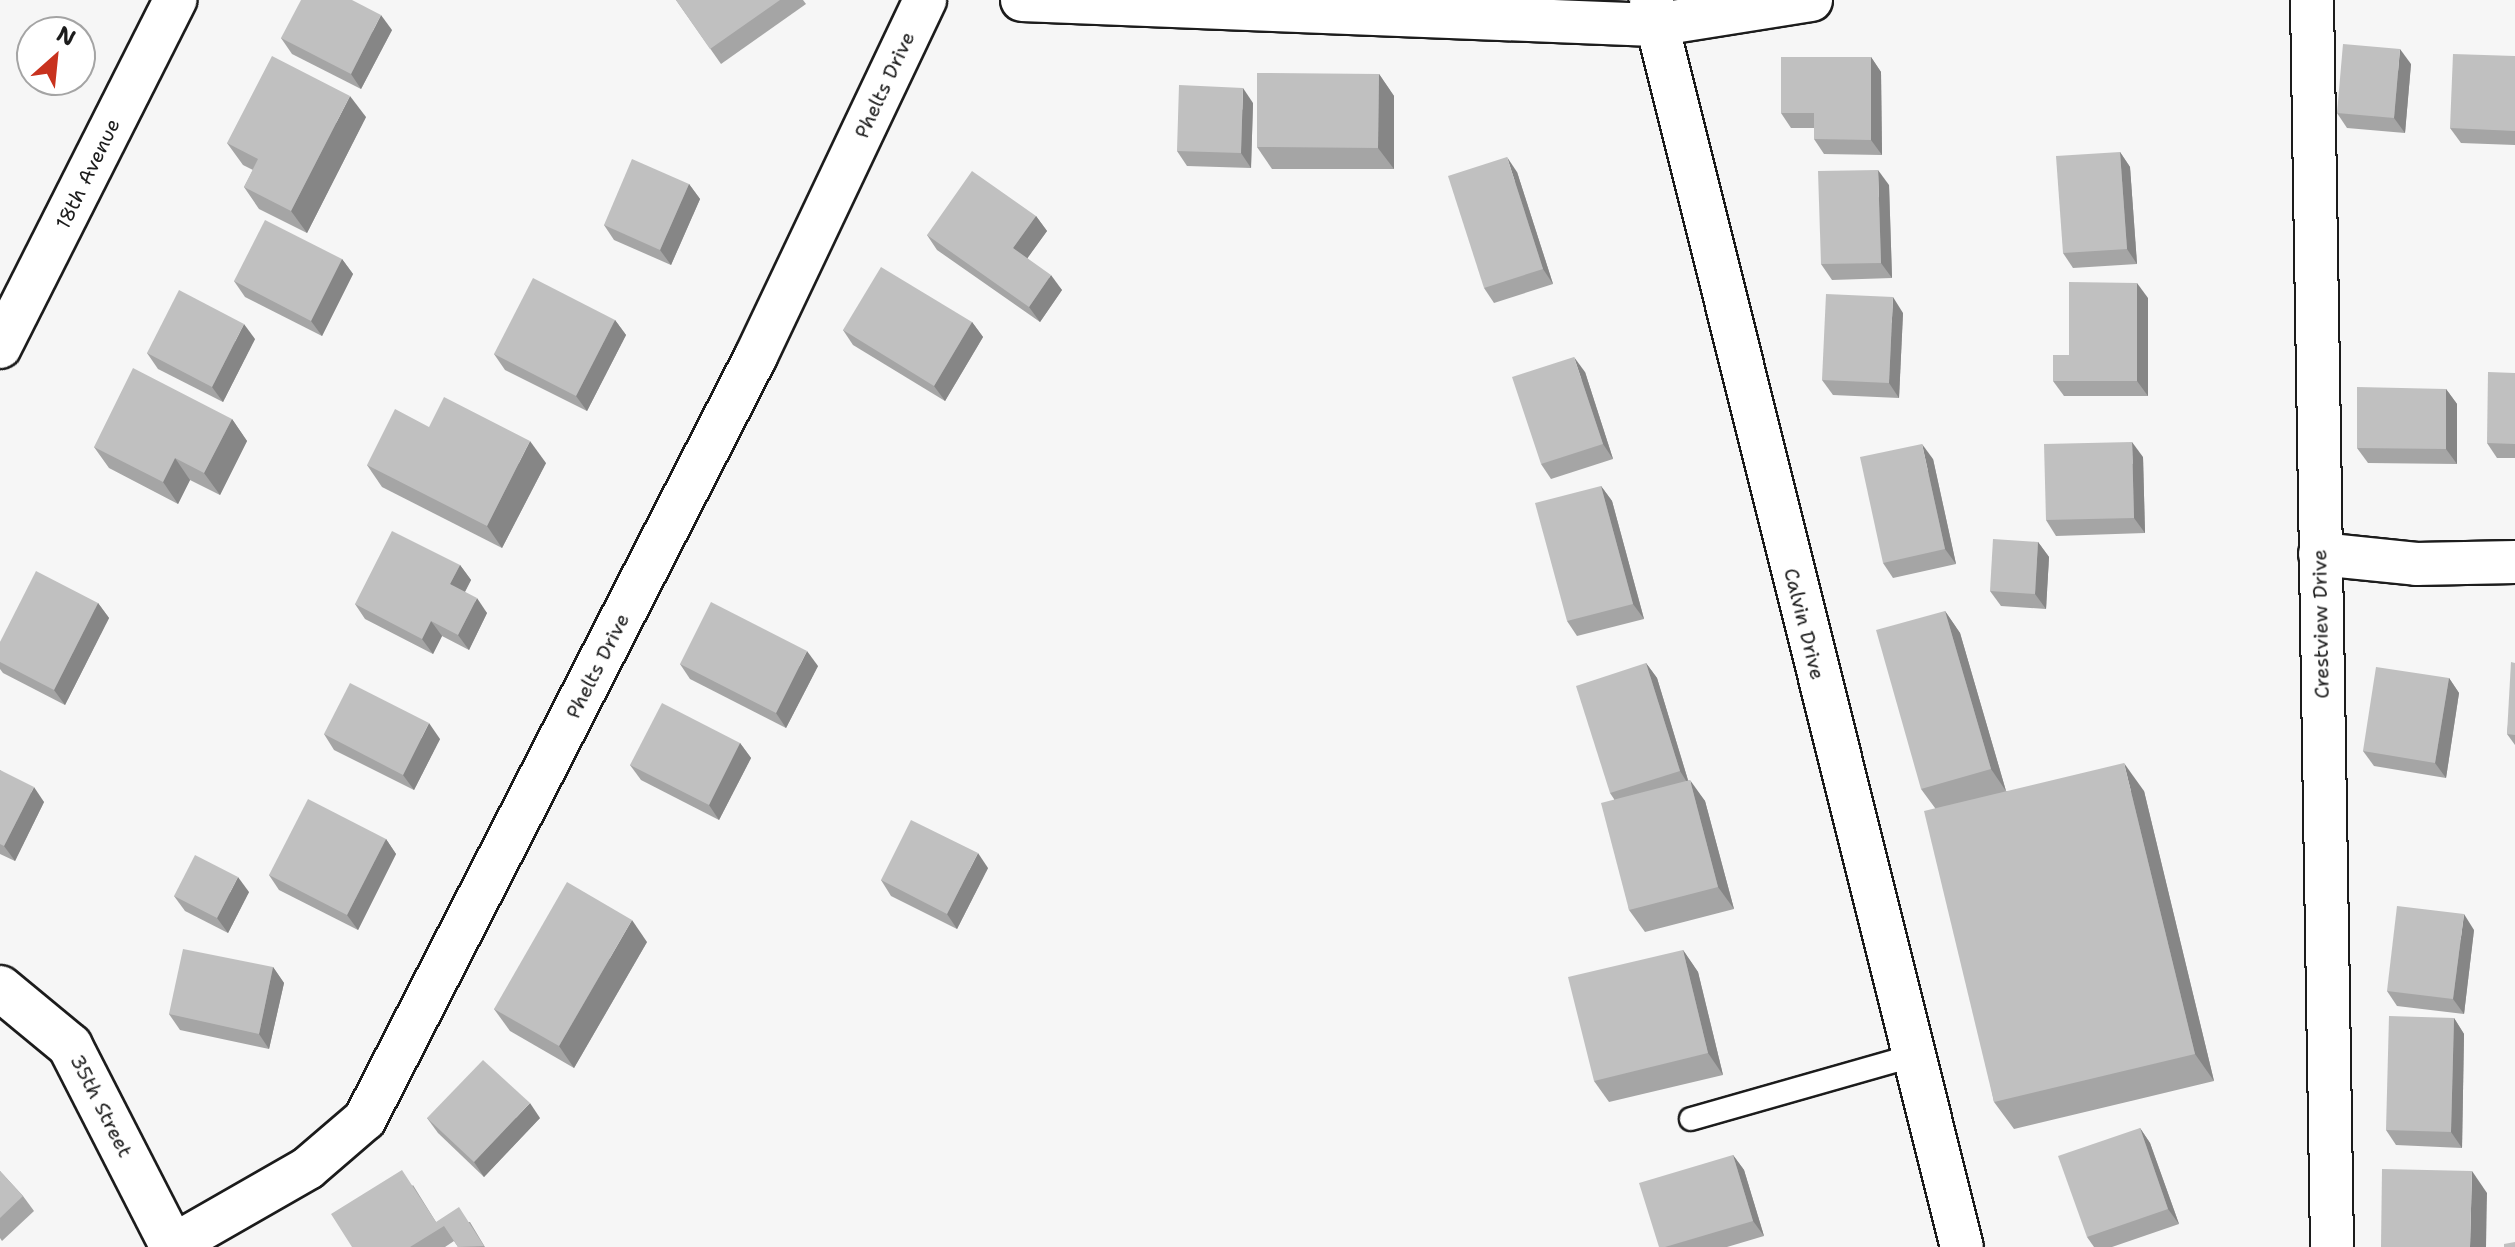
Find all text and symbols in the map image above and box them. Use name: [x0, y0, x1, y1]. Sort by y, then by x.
north arrow: [16, 16, 96, 96]
text: N: [52, 19, 81, 53]
street label: Phelts Drive: [850, 28, 920, 142]
street label: 18th Avenue: [51, 115, 125, 233]
street label: Crestview Drive: [2308, 549, 2334, 699]
street label: Calvin Drive: [1779, 566, 1829, 682]
street label: Phelts Drive: [561, 609, 635, 723]
street label: 35th Street: [65, 1051, 137, 1161]

